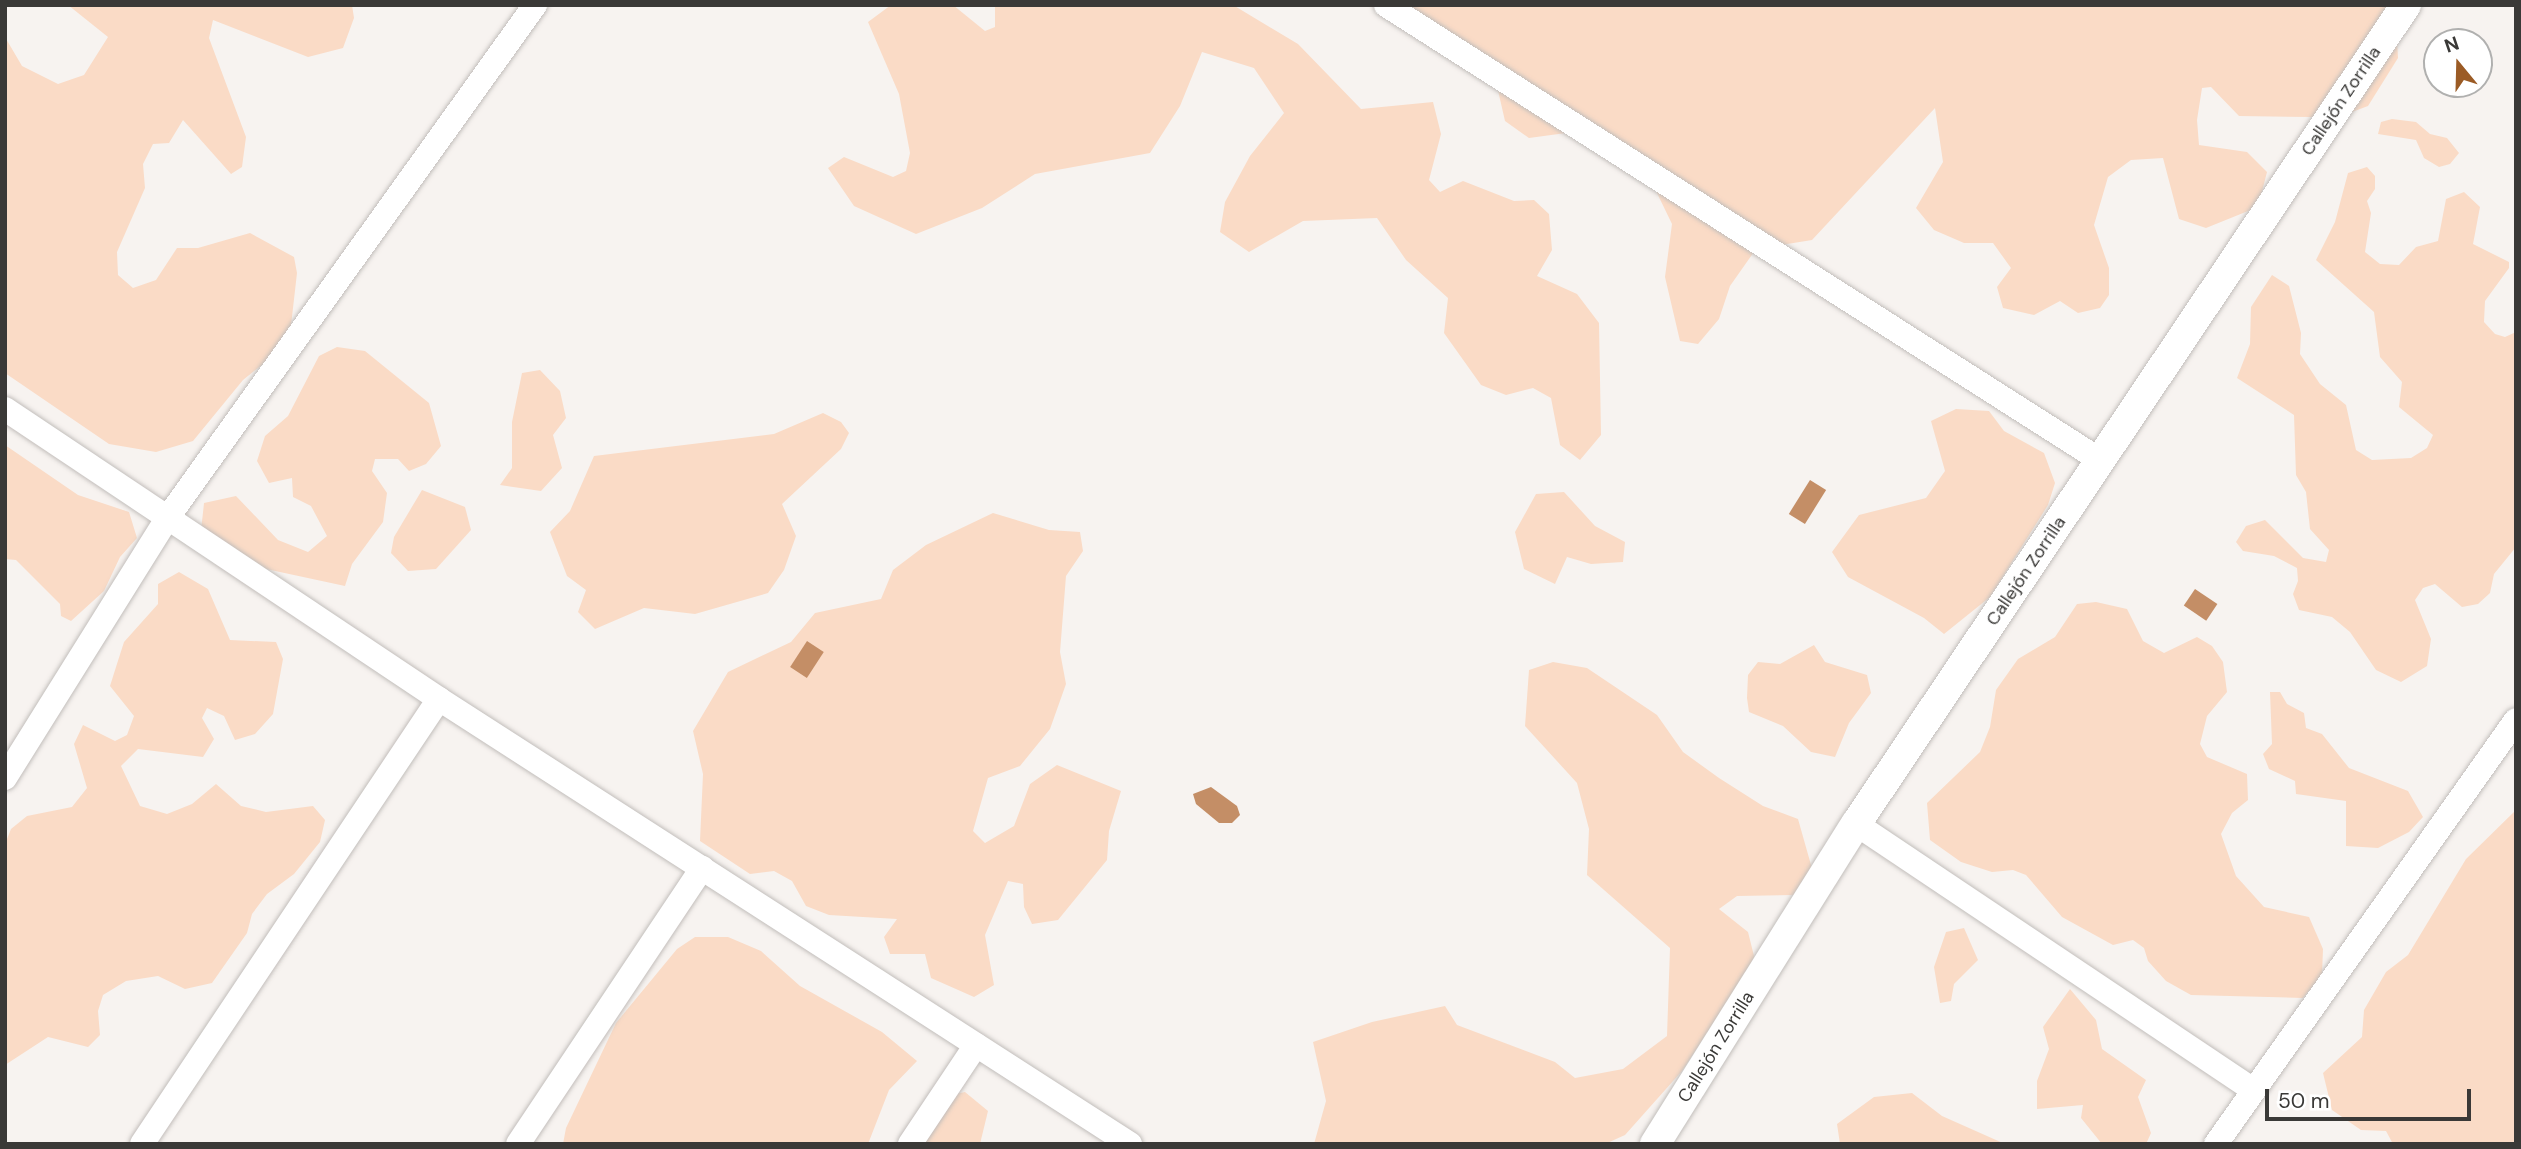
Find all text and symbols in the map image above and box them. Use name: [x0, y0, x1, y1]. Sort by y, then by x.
north arrow: [2423, 28, 2493, 98]
text: N: [2441, 30, 2462, 59]
street label: Callejón Zorrilla: [2297, 42, 2385, 160]
street label: Callejón Zorrilla: [1982, 512, 2070, 630]
street label: Callejón Zorrilla: [1673, 987, 1759, 1107]
scale bar: [2269, 1076, 2476, 1120]
text: 50 m: [2278, 1087, 2329, 1115]

